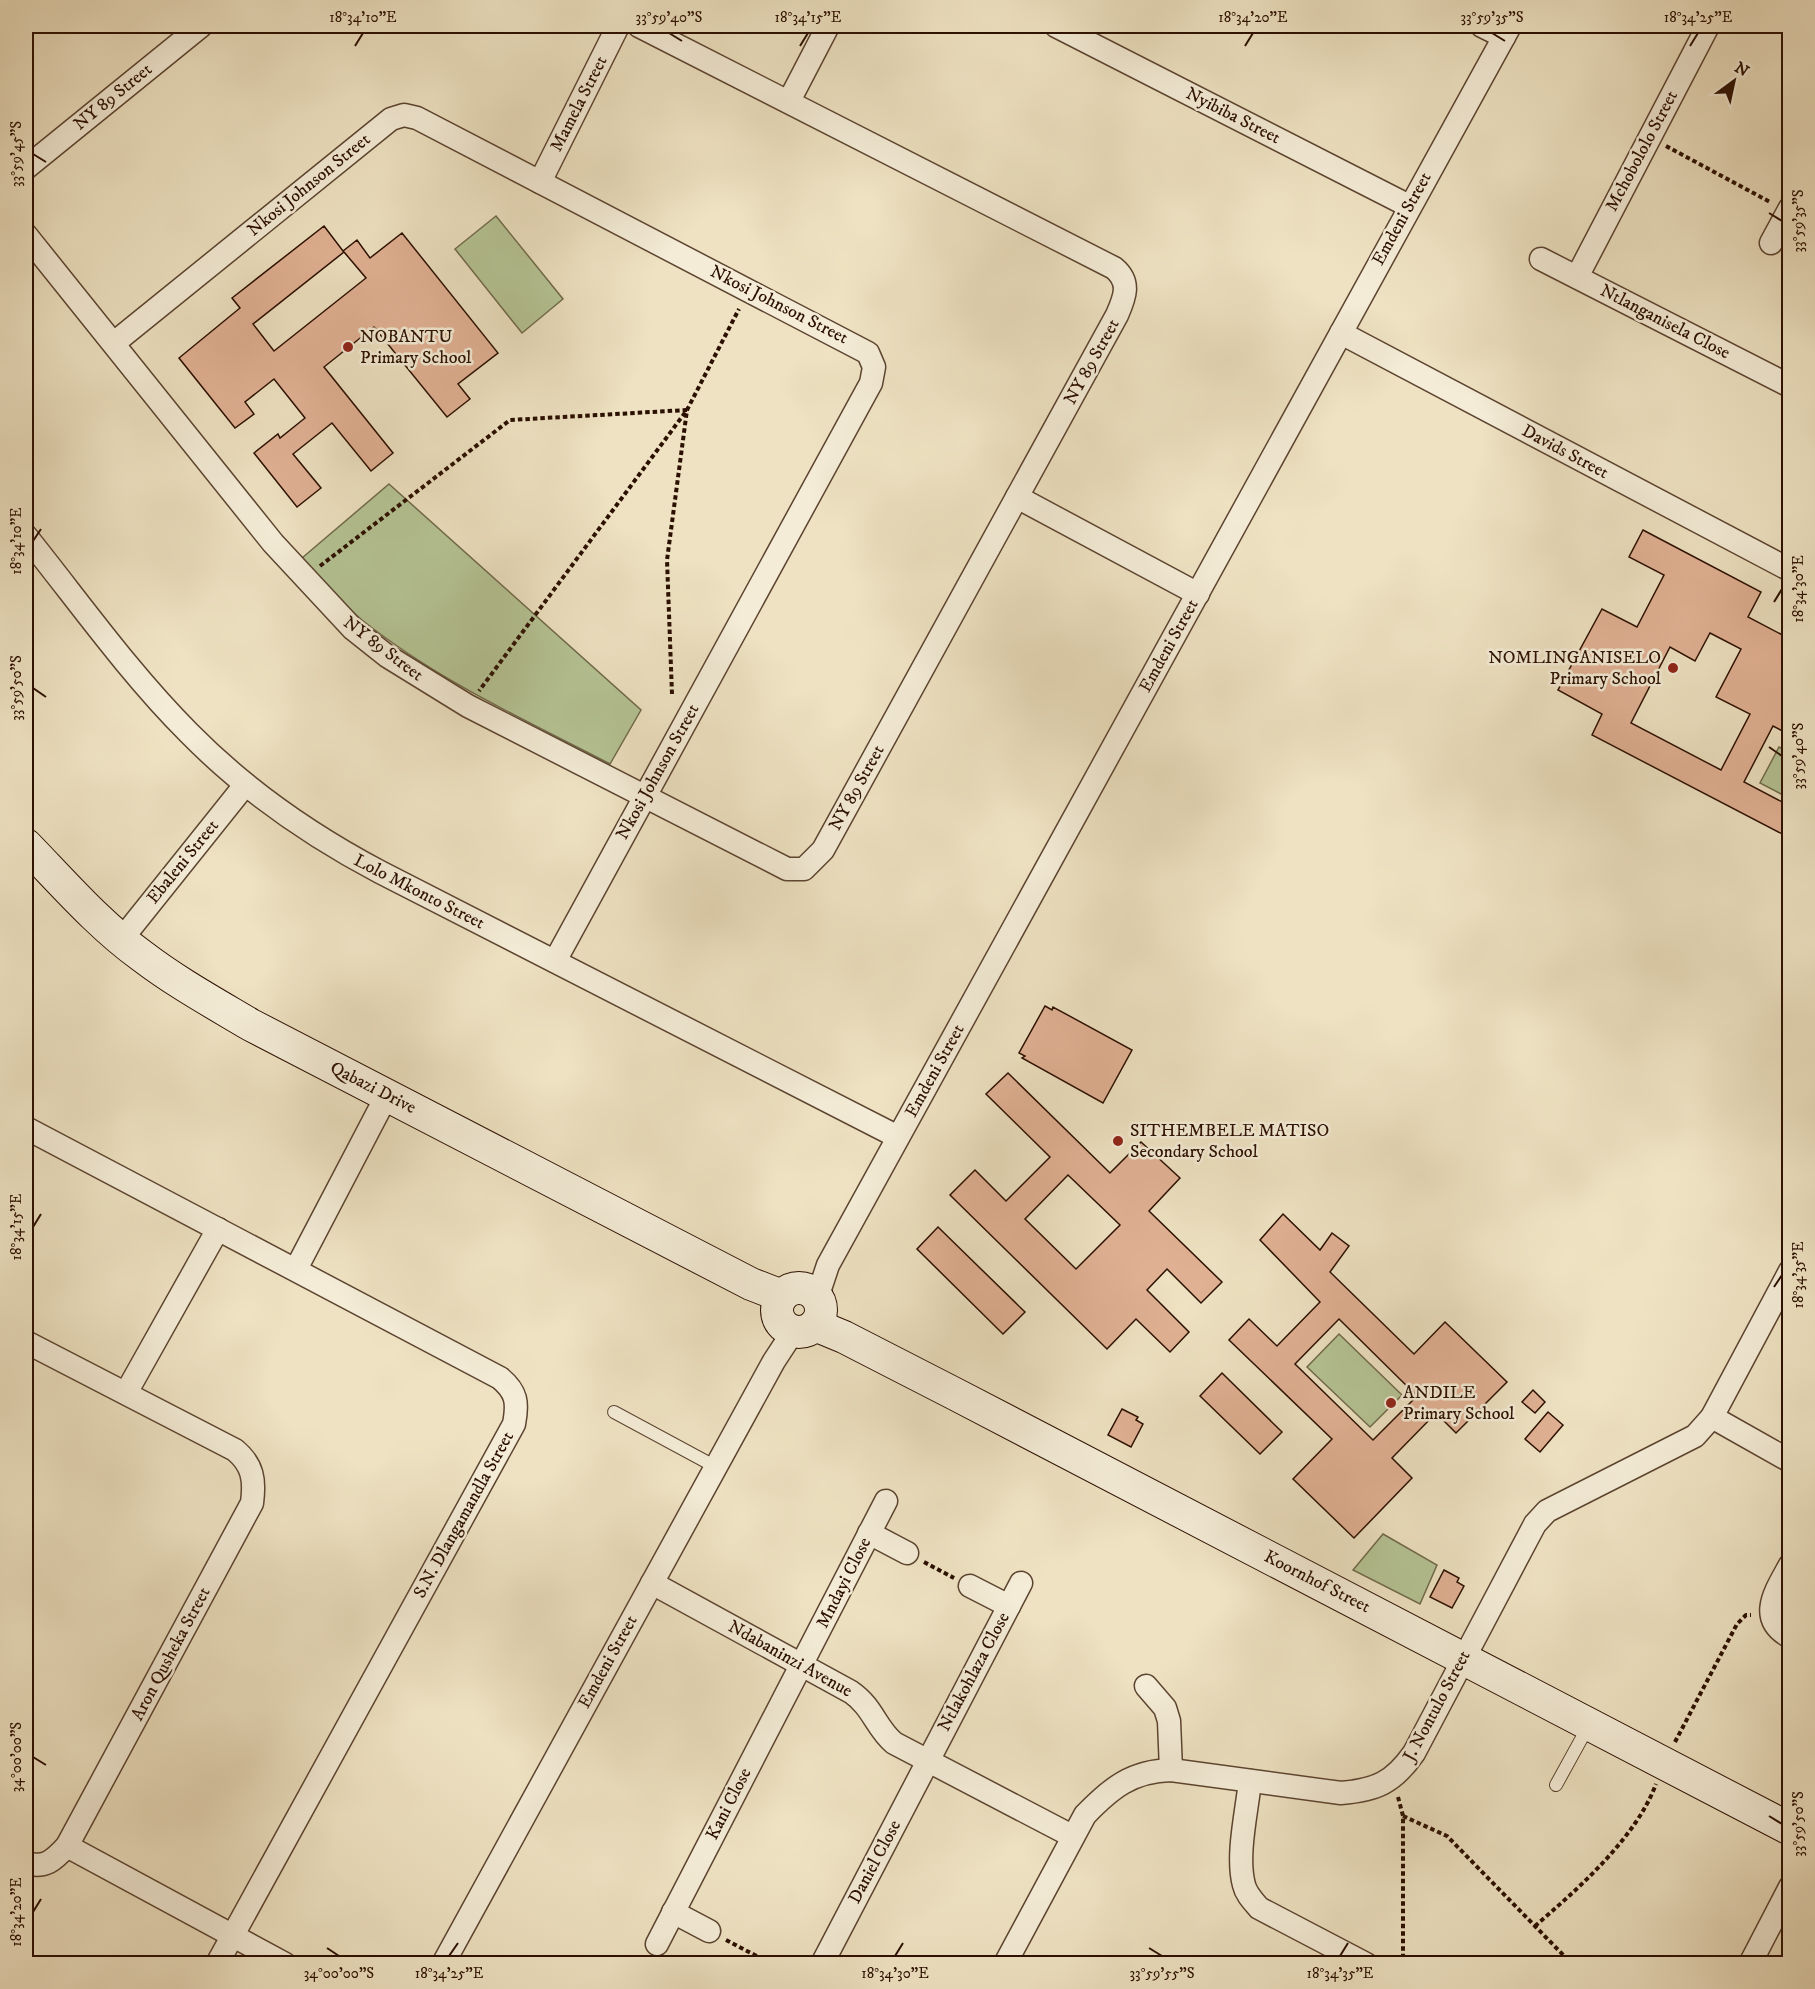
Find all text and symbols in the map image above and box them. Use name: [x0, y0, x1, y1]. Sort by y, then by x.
text: 18°34'10"E: [329, 8, 397, 27]
text: 33°59'40"S: [636, 8, 703, 27]
text: 18°34'15"E: [775, 8, 842, 27]
text: 18°34'20"E: [1218, 8, 1288, 27]
text: 33°59'35"S: [1460, 8, 1524, 27]
text: 18°34'25"E: [1664, 8, 1733, 27]
north arrow: [1704, 51, 1764, 111]
street label: Mamela Street: [545, 52, 613, 156]
text: N: [1731, 57, 1753, 81]
street label: NY 89 Street: [69, 59, 157, 135]
street label: Nyibiba Street: [1182, 83, 1284, 149]
street label: Mchobololo Street: [1601, 87, 1683, 215]
text: 33°59'45"S: [7, 121, 26, 187]
street label: Nkosi Johnson Street: [243, 129, 375, 241]
street label: Emdeni Street: [1367, 168, 1437, 269]
text: 33°59'35"S: [1789, 189, 1808, 253]
street label: Nkosi Johnson Street: [706, 261, 852, 349]
street label: Ntlanganisela Close: [1596, 280, 1734, 364]
street label: NY 89 Street: [1059, 315, 1125, 409]
place label: NOBANTU Primary School: [360, 326, 472, 369]
marker: NOBANTU Primary School: [341, 340, 355, 354]
street label: Davids Street: [1518, 420, 1612, 484]
text: 18°34'10"E: [7, 507, 26, 575]
text: 18°34'30"E: [1789, 555, 1808, 623]
street label: Emdeni Street: [1134, 595, 1204, 696]
street label: NY 89 Street: [339, 612, 428, 686]
place label: NOMLINGANISELO Primary School: [1488, 647, 1662, 690]
text: 33°59'50"S: [7, 655, 26, 721]
marker: NOMLINGANISELO Primary School: [1666, 661, 1680, 675]
street label: Nkosi Johnson Street: [612, 700, 705, 844]
text: 33°59'40"S: [1789, 722, 1808, 789]
street label: NY 89 Street: [824, 741, 890, 835]
street label: Ebaleni Street: [142, 815, 224, 909]
street label: Lolo Mkonto Street: [350, 850, 488, 935]
street label: Emdeni Street: [900, 1020, 970, 1121]
street label: Qabazi Drive: [326, 1057, 420, 1119]
place label: SITHEMBELE MATISO Secondary School: [1130, 1120, 1329, 1163]
marker: SITHEMBELE MATISO Secondary School: [1111, 1134, 1125, 1148]
text: 18°34'15"E: [7, 1193, 26, 1260]
text: 18°34'35"E: [1789, 1241, 1808, 1309]
place label: ANDILE Primary School: [1403, 1382, 1515, 1425]
marker: ANDILE Primary School: [1384, 1396, 1398, 1410]
street label: S.N. Dlangamandla Street: [409, 1428, 519, 1602]
street label: Mndayi Close: [812, 1534, 876, 1632]
street label: Koornhof Street: [1260, 1546, 1374, 1618]
street label: Aron Qusheka Street: [127, 1583, 216, 1725]
street label: Ntlakohlaza Close: [933, 1609, 1015, 1735]
street label: Emdeni Street: [573, 1611, 643, 1712]
street label: Ndabaninzi Avenue: [724, 1616, 856, 1702]
street label: J. Nontulo Street: [1398, 1647, 1476, 1767]
text: 34°00'00"S: [7, 1722, 26, 1792]
street label: Kani Close: [702, 1764, 756, 1844]
text: 33°59'50"S: [1789, 1791, 1808, 1857]
street label: Daniel Close: [844, 1817, 906, 1907]
text: 18°34'20"E: [7, 1877, 26, 1947]
text: 34°00'00"S: [304, 1964, 374, 1983]
text: 18°34'25"E: [415, 1964, 484, 1983]
text: 18°34'30"E: [861, 1964, 929, 1983]
text: 33°59'55"S: [1130, 1964, 1195, 1983]
text: 18°34'35"E: [1306, 1964, 1374, 1983]

